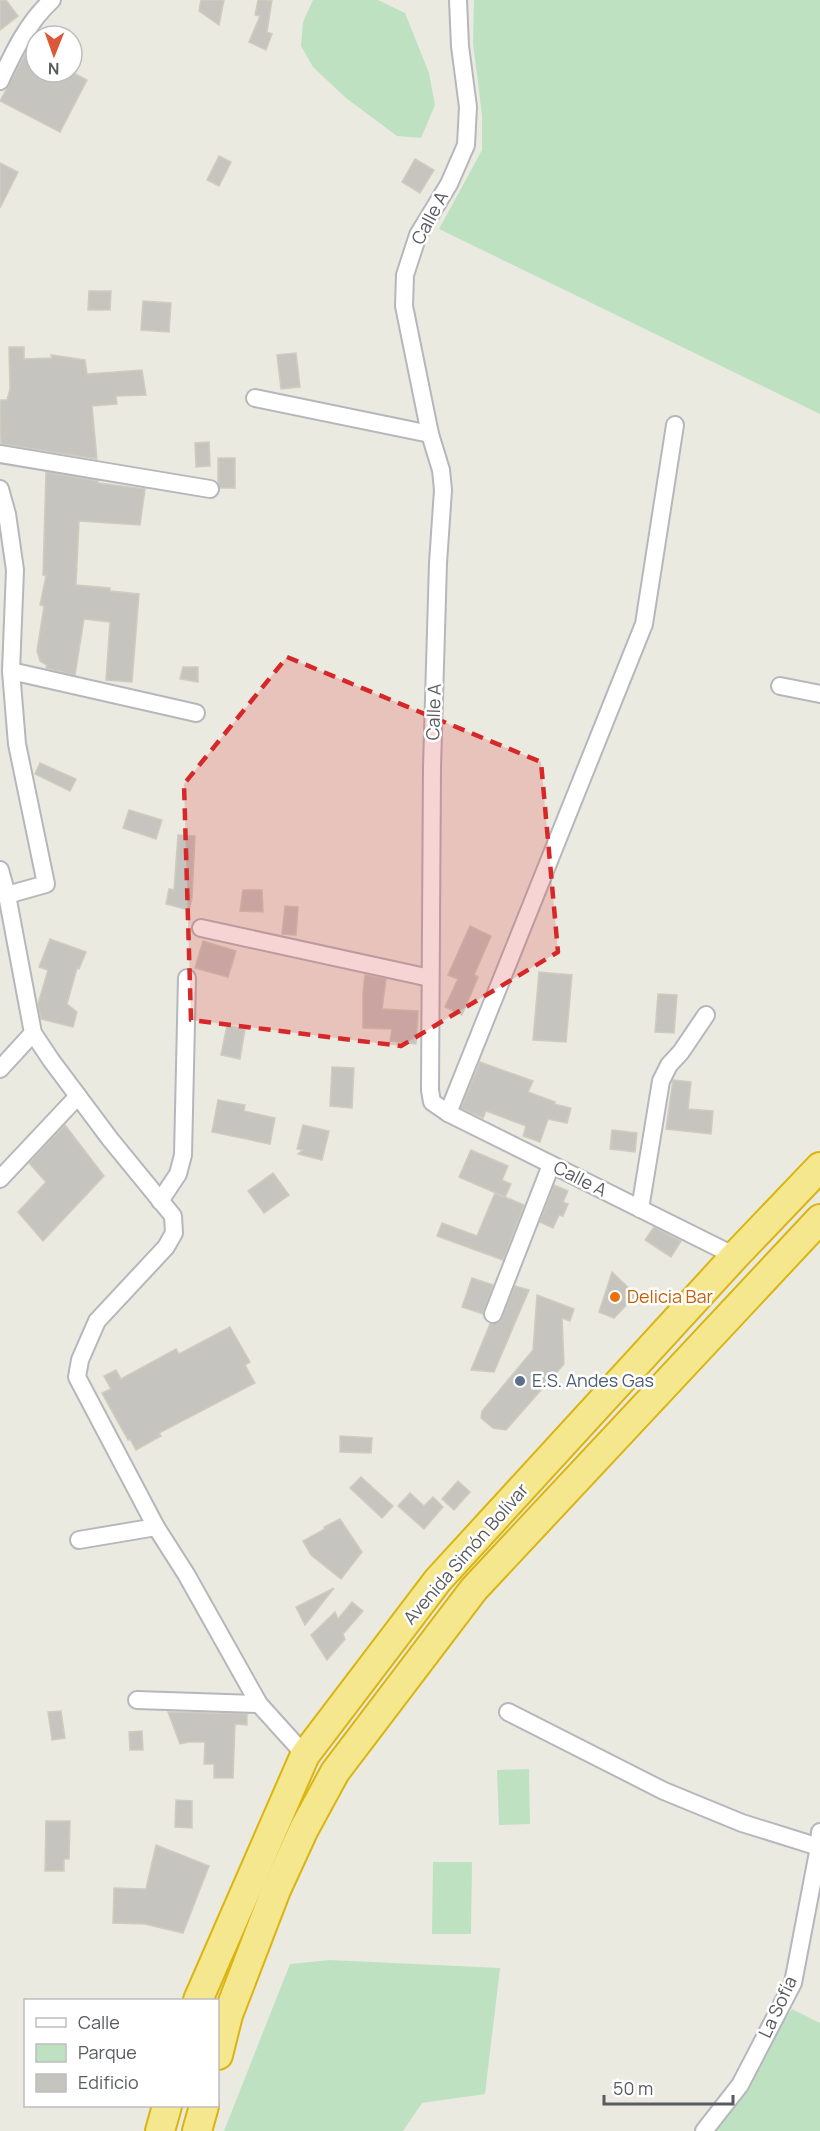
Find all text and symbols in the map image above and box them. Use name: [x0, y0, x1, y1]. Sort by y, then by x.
north arrow: [24, 24, 84, 84]
text: N: [48, 58, 60, 80]
street label: Calle A: [405, 186, 453, 248]
street label: Calle A: [420, 683, 446, 741]
street label: Calle A: [550, 1155, 612, 1202]
place label: Delicia Bar: [627, 1284, 714, 1308]
marker: Delicia Bar: [608, 1290, 622, 1304]
place label: E.S. Andes Gas: [532, 1368, 654, 1392]
marker: E.S. Andes Gas: [513, 1374, 527, 1388]
street label: Avenida Simón Bolívar: [397, 1477, 534, 1629]
street label: La Sofía: [752, 1972, 802, 2041]
legend: [24, 1999, 219, 2107]
text: Calle: [78, 2010, 120, 2034]
text: Parque: [78, 2040, 137, 2064]
scale bar: [604, 2068, 733, 2106]
text: Edificio: [78, 2070, 139, 2094]
text: 50 m: [613, 2076, 653, 2100]

